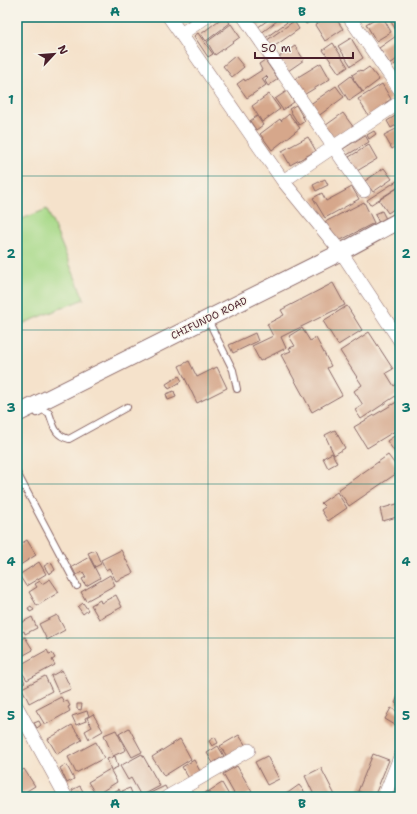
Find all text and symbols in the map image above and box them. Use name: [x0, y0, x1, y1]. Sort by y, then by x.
text: A: [110, 3, 120, 20]
text: B: [298, 3, 306, 20]
north arrow: [34, 34, 74, 74]
scale bar: [255, 34, 353, 60]
text: 50 m: [261, 40, 291, 56]
text: N: [54, 43, 71, 57]
text: 1: [8, 91, 14, 108]
text: 1: [403, 91, 409, 108]
text: 2: [6, 245, 16, 262]
text: 2: [401, 245, 411, 262]
street label: CHIFUNDO ROAD: [169, 294, 250, 342]
text: 3: [6, 399, 16, 416]
text: 3: [401, 399, 411, 416]
text: 4: [6, 553, 16, 570]
text: 4: [401, 553, 411, 570]
text: 5: [7, 707, 15, 724]
text: 5: [402, 707, 410, 724]
text: A: [110, 795, 120, 812]
text: B: [298, 795, 306, 812]

